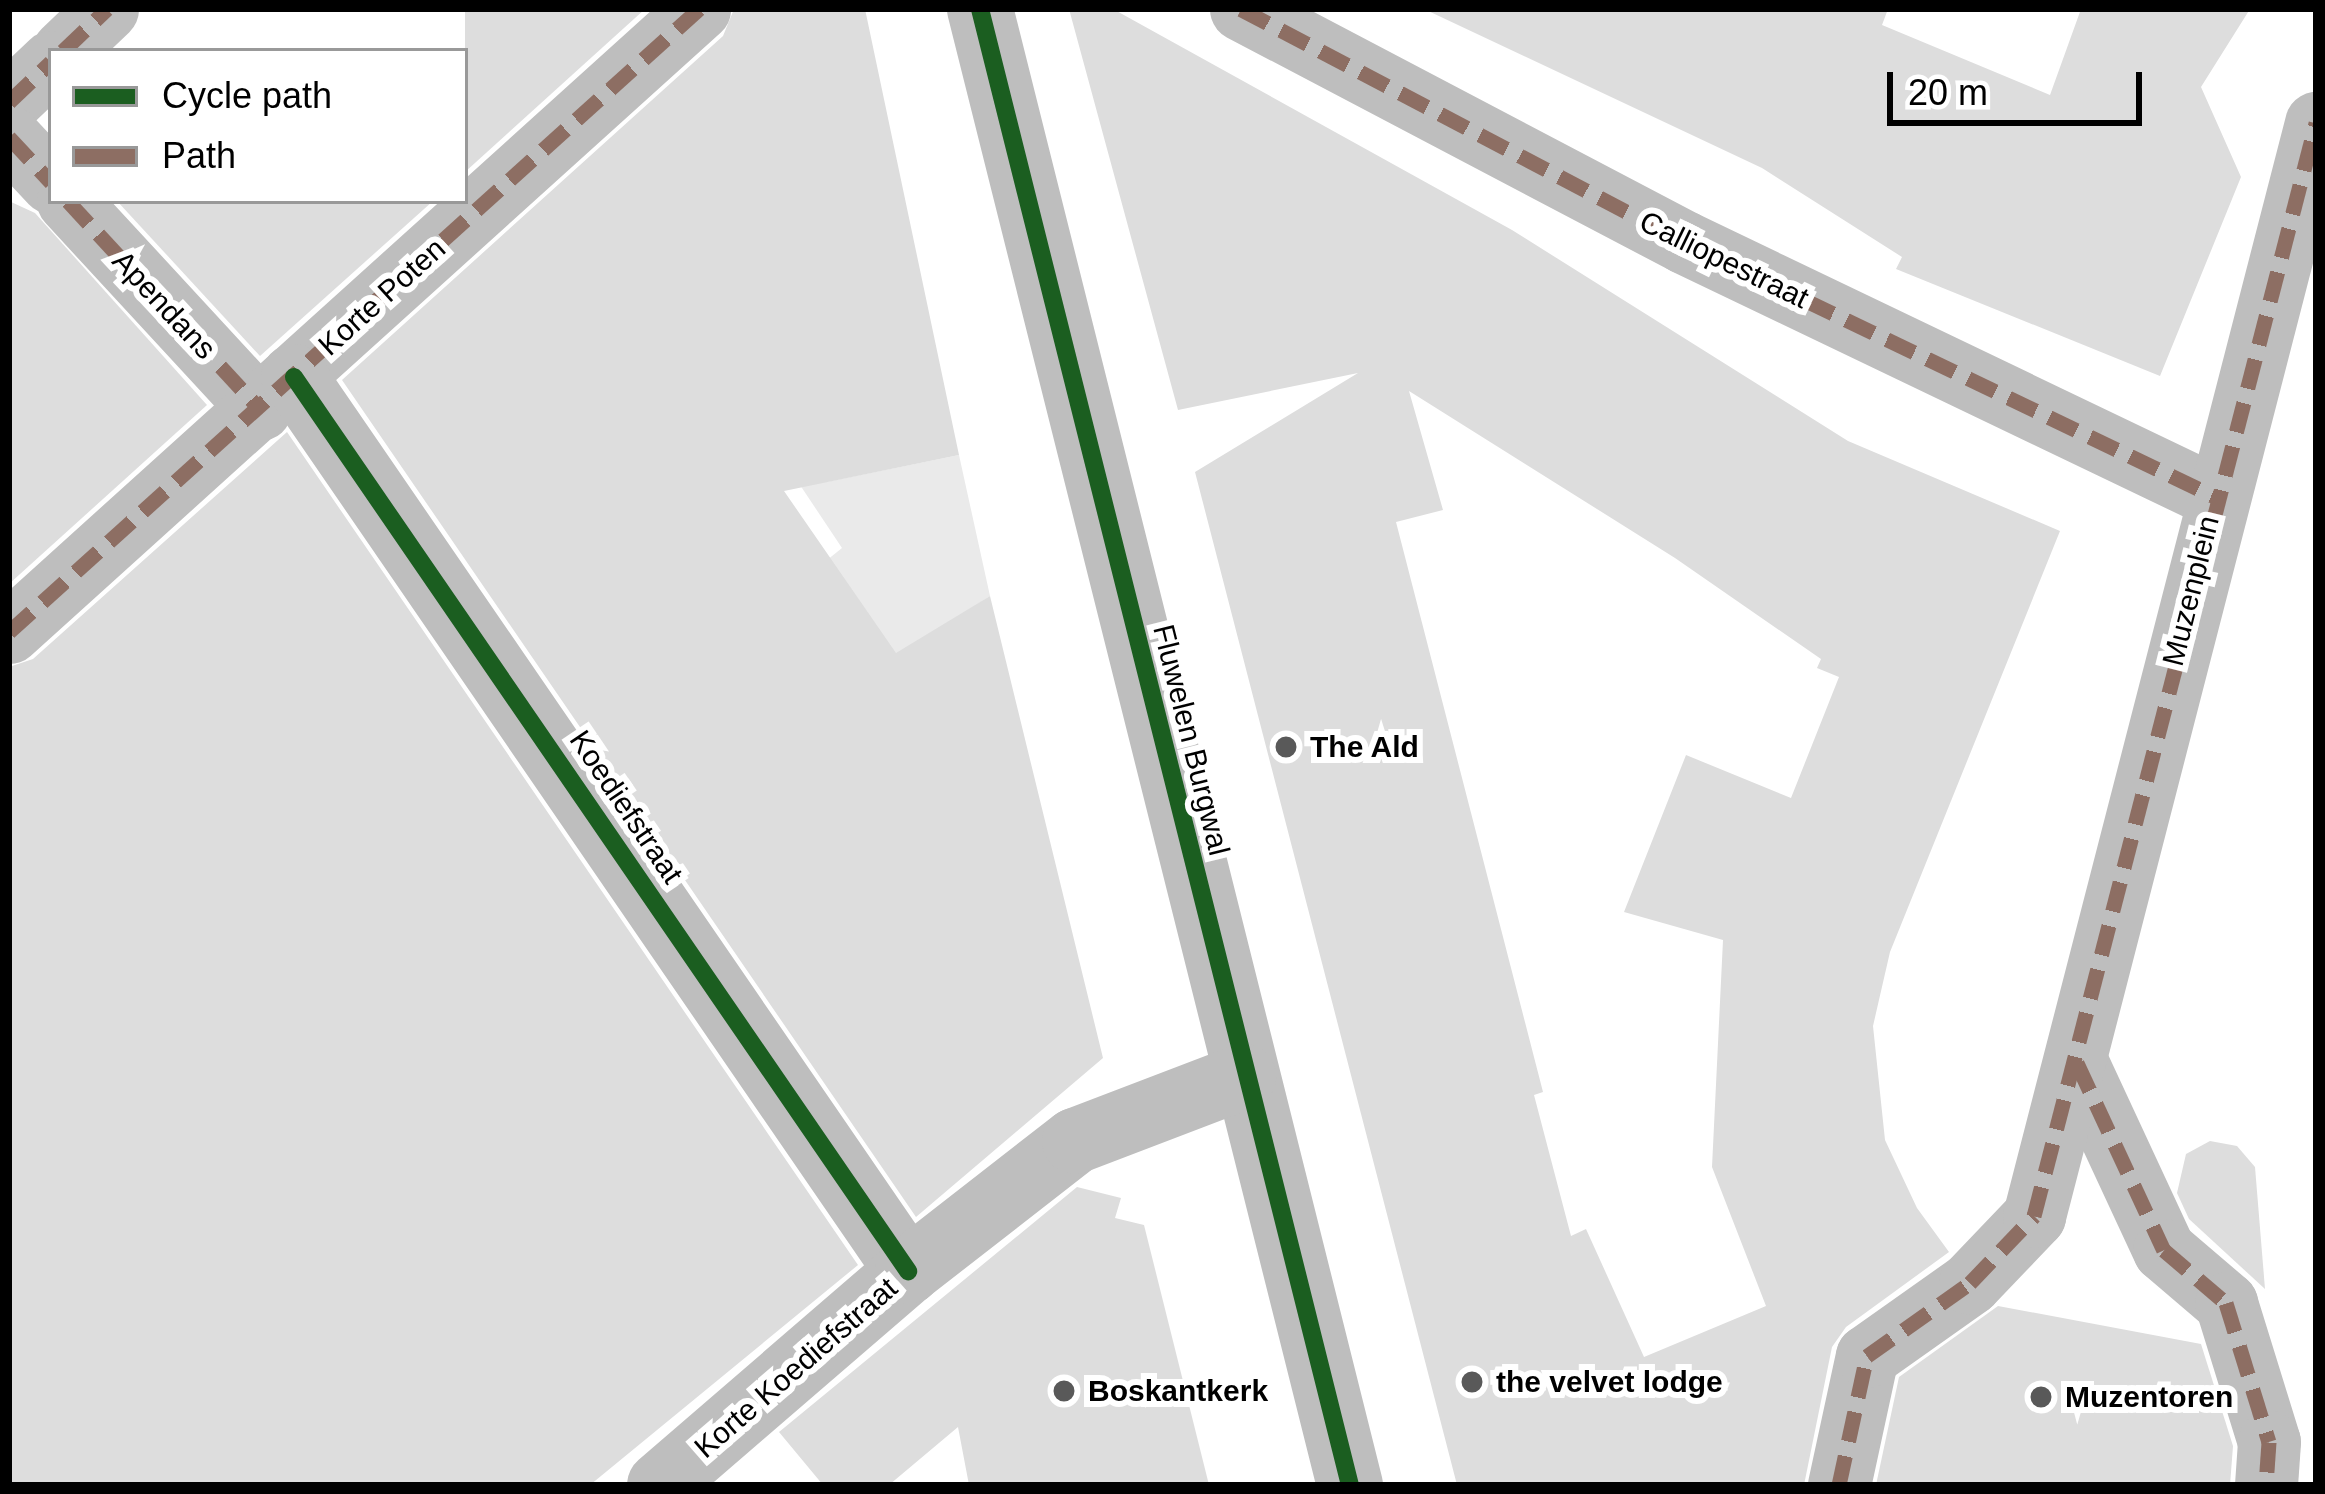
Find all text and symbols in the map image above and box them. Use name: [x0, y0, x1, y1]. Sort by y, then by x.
legend: [48, 48, 468, 204]
scale bar: [1893, 48, 2148, 122]
text: 20 m: [1908, 72, 1988, 113]
text: Cycle path: [162, 75, 332, 116]
text: Path: [162, 135, 236, 176]
street label: Calliopestraat: [1634, 204, 1814, 316]
street label: Korte Poten: [311, 231, 453, 363]
street label: Apendans: [105, 243, 223, 367]
street label: Muzenplein: [2155, 512, 2227, 670]
street label: Fluwelen Burgwal: [1145, 621, 1237, 859]
street label: Koediefstraat: [562, 724, 690, 890]
place label: The Ald: [1310, 729, 1420, 765]
marker: The Ald: [1273, 734, 1299, 760]
street label: Korte Koediefstraat: [687, 1270, 905, 1466]
place label: the velvet lodge: [1496, 1364, 1723, 1400]
marker: the velvet lodge: [1459, 1369, 1485, 1395]
place label: Boskantkerk: [1088, 1373, 1268, 1409]
marker: Boskantkerk: [1051, 1378, 1077, 1404]
place label: Muzentoren: [2065, 1379, 2233, 1415]
marker: Muzentoren: [2028, 1384, 2054, 1410]

